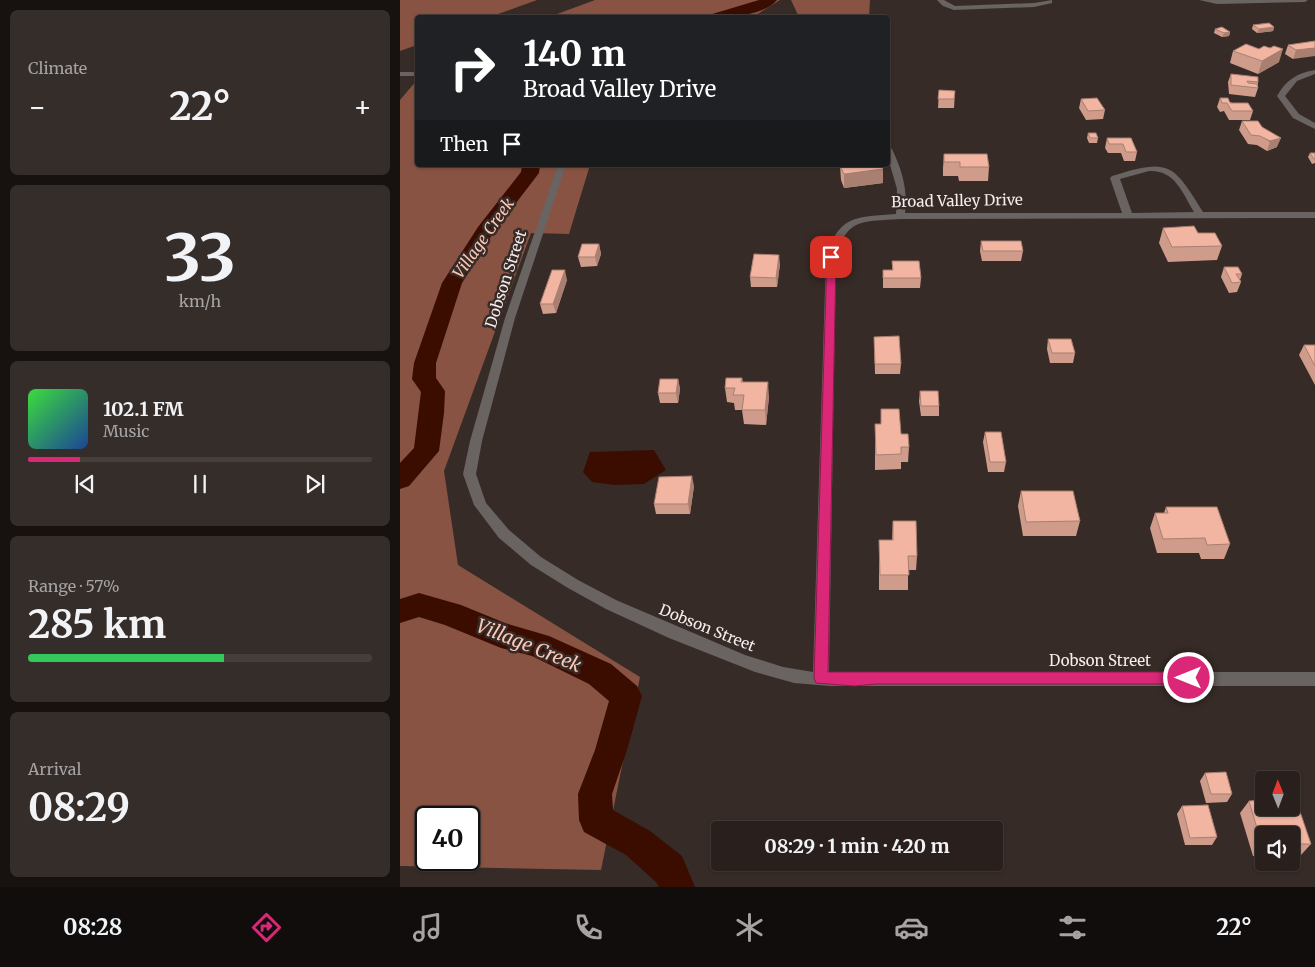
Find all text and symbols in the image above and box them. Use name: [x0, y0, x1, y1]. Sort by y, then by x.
text: 140 m: [523, 32, 626, 76]
icon: right: [440, 35, 505, 100]
text: Climate: [28, 58, 87, 78]
text: Broad Valley Drive: [523, 75, 716, 103]
text: 22°: [169, 83, 231, 130]
text: −: [28, 89, 47, 125]
text: +: [353, 89, 372, 125]
icon: arrive: [498, 130, 526, 158]
text: Then: [440, 132, 488, 156]
street label: Broad Valley Drive: [891, 190, 1023, 211]
water label: Village Creek: [448, 194, 518, 282]
text: 33: [164, 217, 236, 299]
street label: Dobson Street: [481, 227, 530, 330]
pin: [810, 236, 852, 278]
icon: arrive: [817, 243, 845, 271]
text: km/h: [179, 291, 221, 311]
text: 102.1 FM: [103, 397, 184, 421]
text: Music: [103, 421, 149, 441]
icon: previous: [71, 470, 99, 498]
icon: pause: [186, 470, 214, 498]
icon: next: [301, 470, 329, 498]
text: Range · 57%: [28, 576, 120, 596]
street label: Dobson Street: [656, 600, 758, 655]
text: 285 km: [28, 601, 166, 648]
water label: Village Creek: [473, 613, 586, 677]
street label: Dobson Street: [1049, 651, 1151, 670]
position arrow: [1162, 651, 1214, 703]
text: Arrival: [28, 759, 81, 779]
north arrow: [1255, 771, 1300, 816]
map controls: [1255, 771, 1300, 871]
text: 08:29: [28, 784, 130, 831]
speed limit sign: 40: [415, 806, 480, 871]
button: sound: [1255, 826, 1300, 871]
text: 08:29 · 1 min · 420 m: [764, 834, 950, 858]
icon: directions: [249, 910, 284, 945]
icon: music: [410, 910, 445, 945]
icon: phone: [571, 910, 606, 945]
icon: climate: [732, 910, 767, 945]
icon: car: [894, 910, 929, 945]
icon: filters: [1055, 910, 1090, 945]
text: 08:28: [63, 913, 122, 941]
text: 22°: [1216, 913, 1252, 941]

